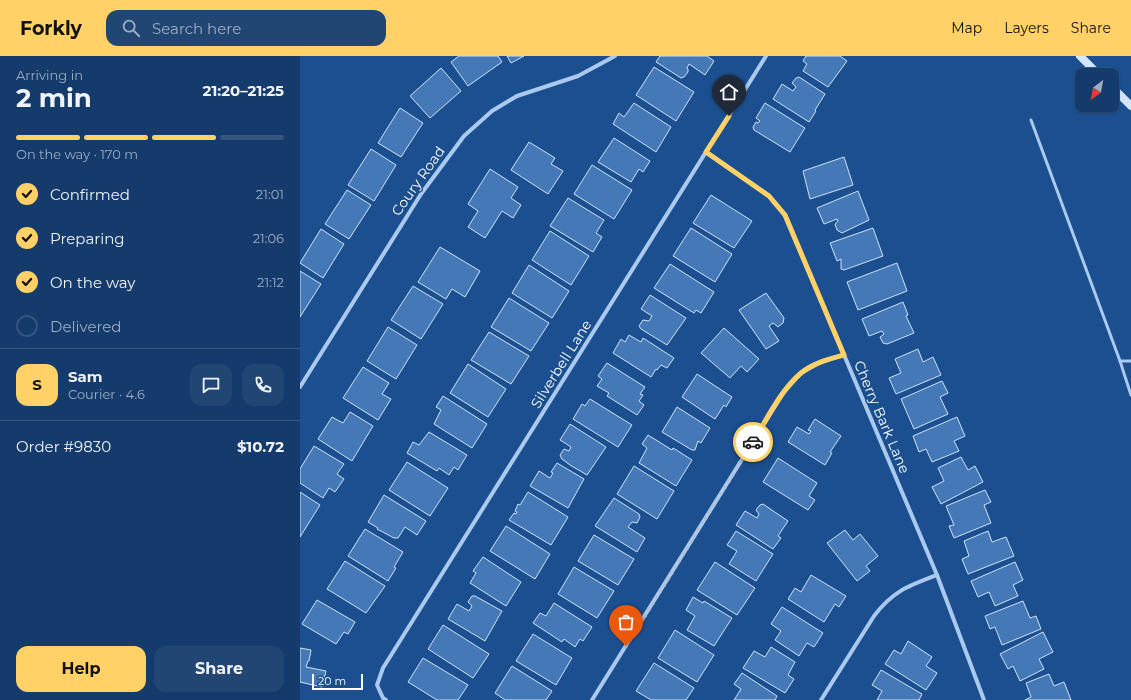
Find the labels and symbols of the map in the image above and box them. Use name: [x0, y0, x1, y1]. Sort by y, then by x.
north arrow: [1075, 68, 1119, 112]
pin: [712, 75, 746, 116]
street label: Coury Road: [387, 143, 449, 219]
street label: Silverbell Lane: [527, 316, 595, 412]
street label: Cherry Bark Lane: [850, 358, 914, 476]
courier: [733, 422, 773, 462]
pin: [609, 605, 643, 646]
scale bar: [312, 672, 363, 691]

